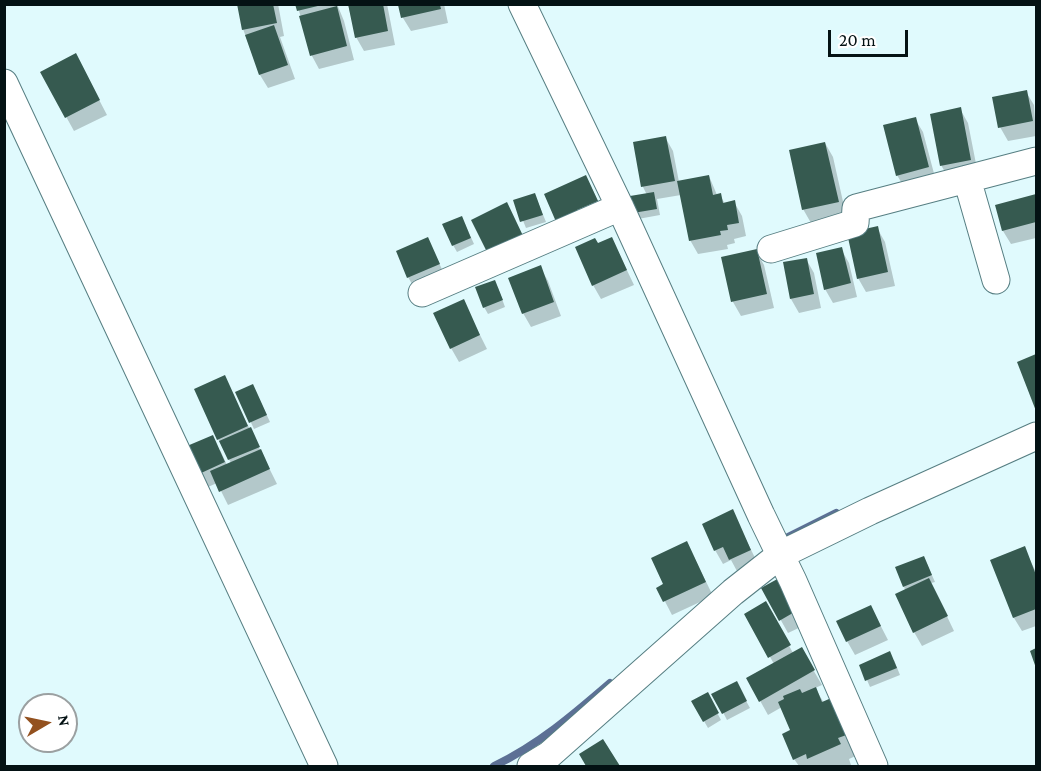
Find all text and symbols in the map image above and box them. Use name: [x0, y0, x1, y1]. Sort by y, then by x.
scale bar: [831, 18, 910, 56]
text: 20 m: [839, 30, 876, 50]
north arrow: [18, 693, 78, 753]
text: N: [55, 714, 74, 727]

